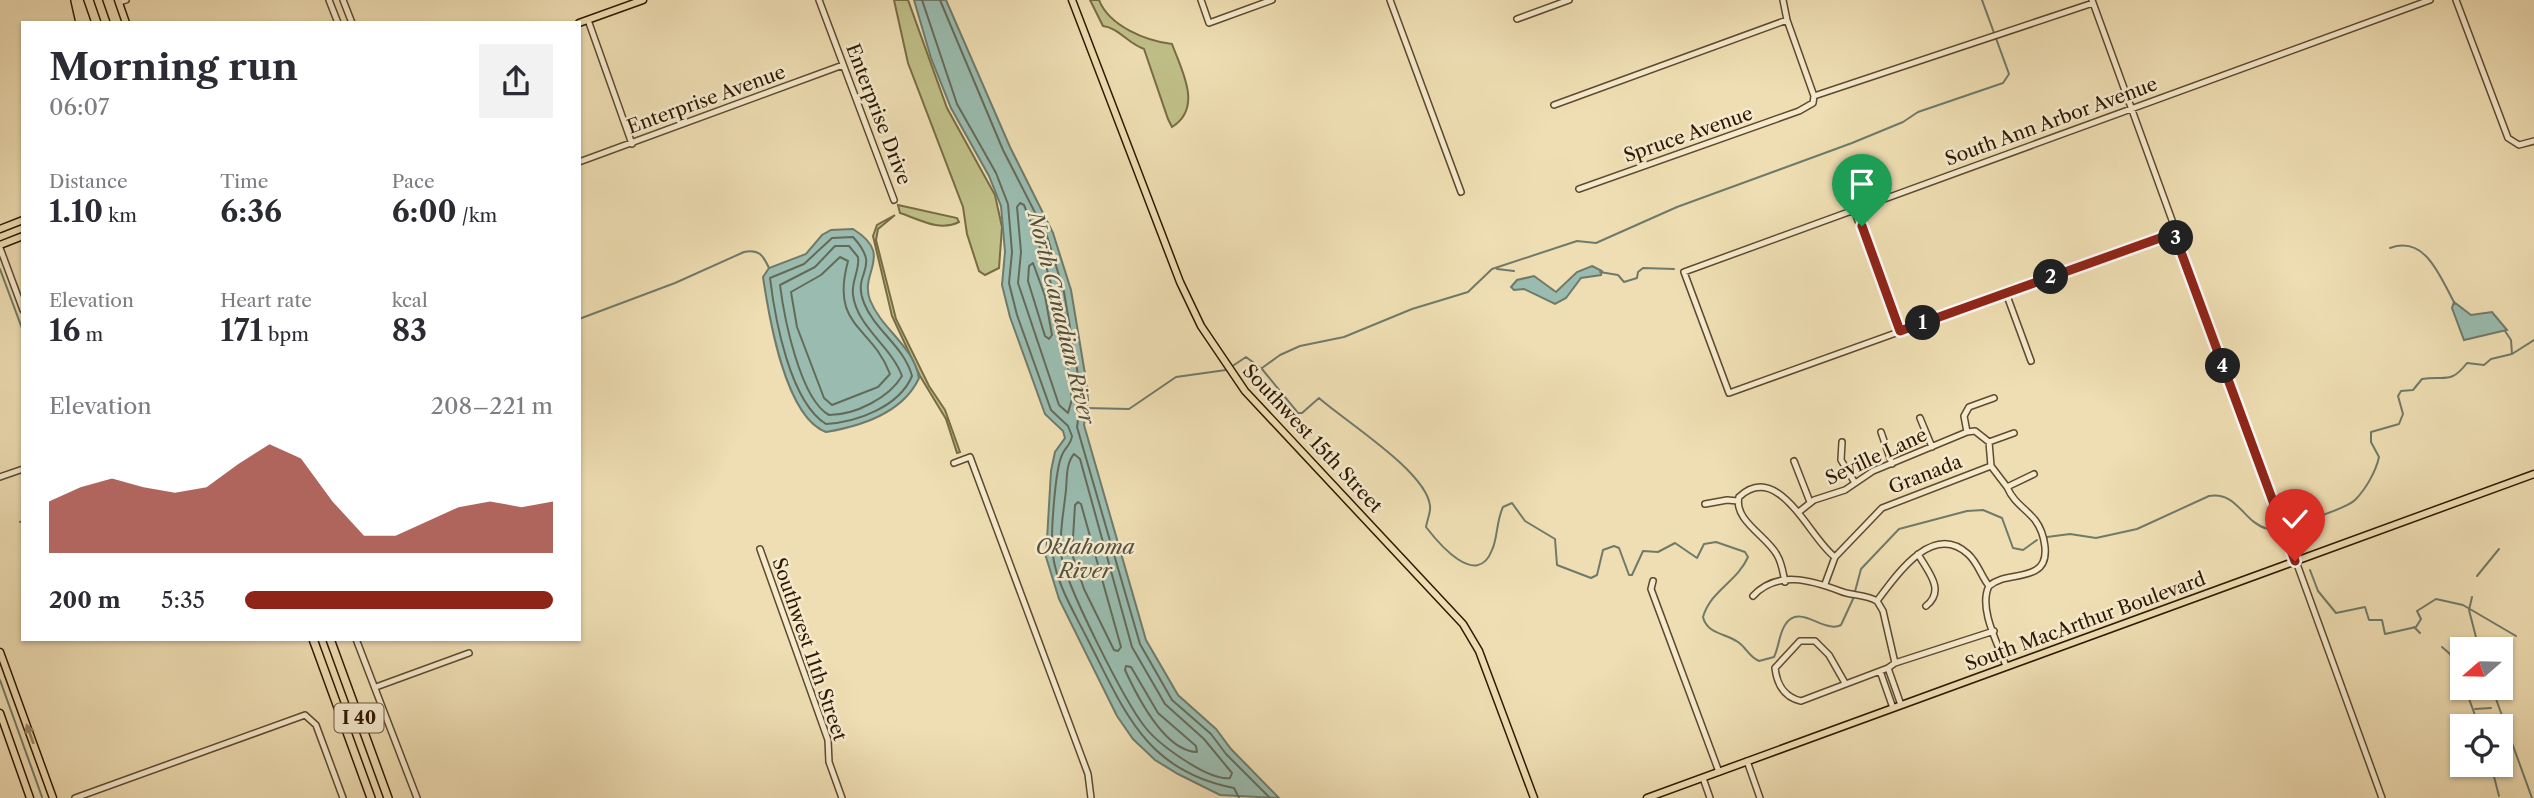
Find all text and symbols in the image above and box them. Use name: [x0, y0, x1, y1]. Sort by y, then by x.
street label: Enterprise Drive: [841, 40, 916, 188]
text: Morning run: [49, 43, 298, 90]
button: share: [479, 44, 553, 118]
street label: Enterprise Avenue: [624, 60, 788, 139]
street label: South Ann Arbor Avenue: [1942, 72, 2161, 171]
text: 06:07: [49, 93, 109, 121]
street label: Spruce Avenue: [1621, 102, 1756, 167]
pin: [1832, 154, 1892, 226]
icon: arrive: [1843, 165, 1881, 203]
text: Distance: [49, 170, 128, 193]
text: Time: [220, 170, 268, 193]
text: Pace: [392, 170, 435, 193]
text: 1.10: [49, 193, 103, 230]
text: 6:36: [220, 193, 282, 230]
text: 6:00: [392, 193, 457, 230]
text: km: [103, 204, 137, 227]
text: /km: [457, 204, 497, 227]
water label: North Canadian River: [1022, 207, 1100, 428]
pin: 3: [2158, 220, 2194, 256]
text: 3: [2170, 226, 2181, 249]
pin: 2: [2034, 260, 2068, 294]
text: 2: [2045, 265, 2056, 288]
text: Elevation: [49, 289, 134, 312]
text: Heart rate: [220, 289, 312, 312]
text: kcal: [392, 289, 428, 312]
pin: 1: [1906, 306, 1940, 340]
text: 1: [1918, 311, 1927, 334]
text: 16: [49, 312, 80, 349]
text: 171: [220, 312, 263, 349]
text: 83: [392, 312, 427, 349]
text: m: [80, 323, 103, 346]
text: bpm: [263, 323, 309, 346]
pin: 4: [2206, 348, 2240, 384]
text: 4: [2217, 354, 2228, 377]
street label: Southwest 15th Street: [1238, 359, 1388, 518]
text: Elevation: [49, 392, 152, 420]
text: 208–221 m: [431, 392, 553, 420]
street label: Seville Lane: [1822, 423, 1931, 490]
street label: Granada: [1885, 450, 1965, 499]
pin: [2265, 489, 2325, 561]
icon: check: [2276, 500, 2314, 538]
water label: Oklahoma River: [1035, 534, 1135, 583]
street label: Southwest 11th Street: [767, 555, 852, 744]
street label: South MacArthur Boulevard: [1962, 567, 2209, 676]
text: 200 m: [49, 586, 121, 614]
text: 5:35: [161, 586, 205, 614]
north arrow: [2450, 637, 2513, 700]
map controls: [2450, 637, 2513, 777]
road number: I 40: [334, 704, 384, 732]
button: locate: [2450, 714, 2513, 777]
one-way arrow: [24, 723, 35, 744]

